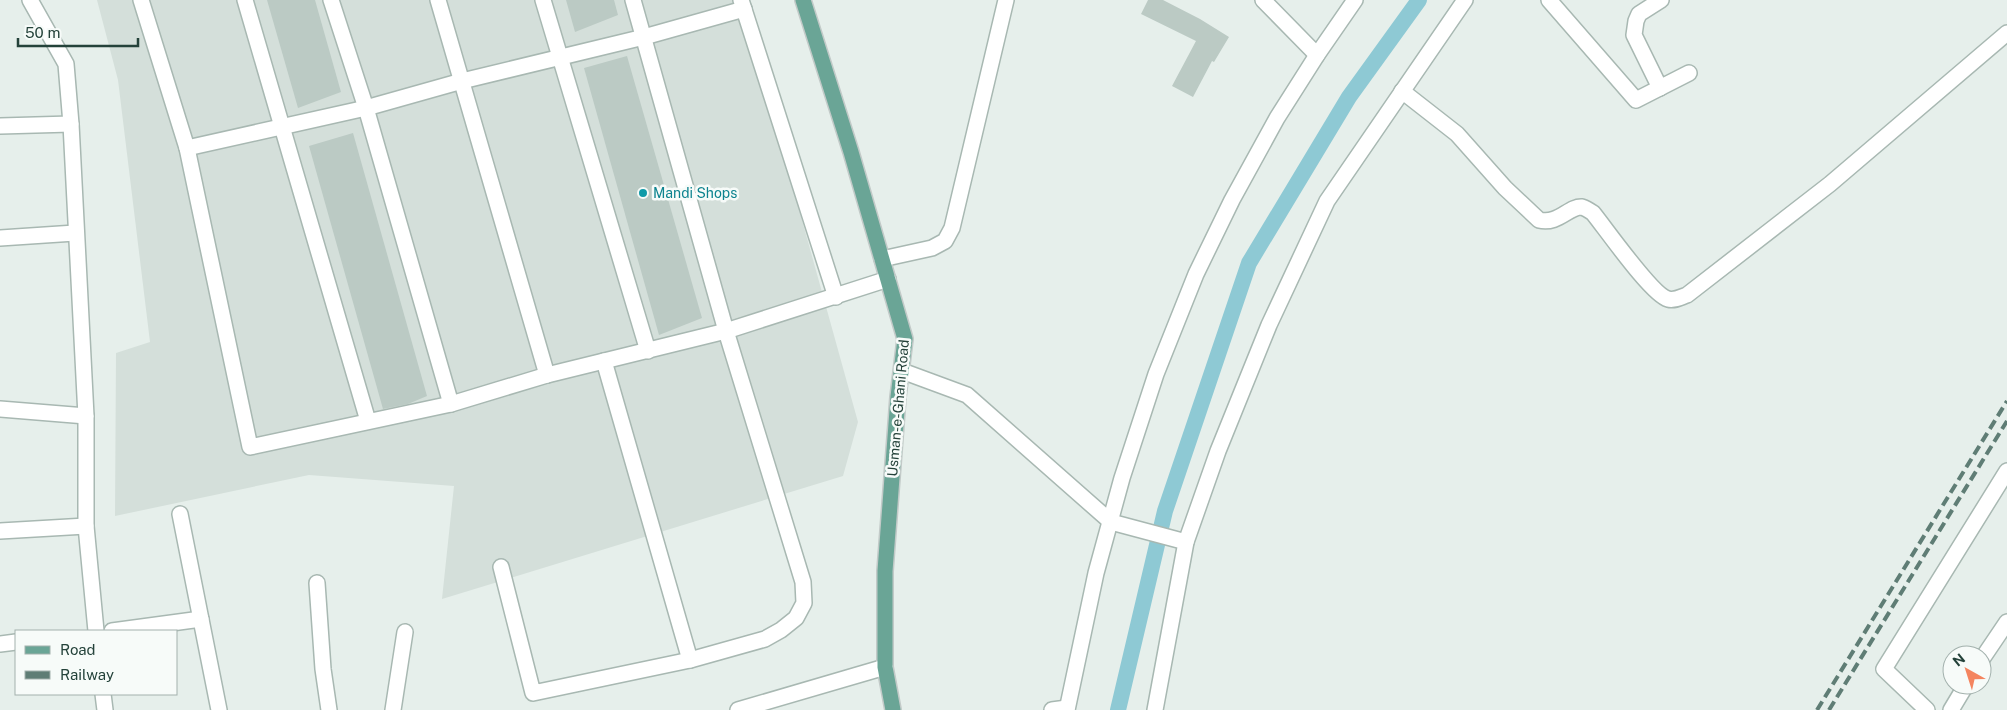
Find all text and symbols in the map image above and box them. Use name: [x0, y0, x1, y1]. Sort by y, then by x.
scale bar: [18, 15, 138, 47]
text: 50 m: [25, 24, 60, 41]
place label: Mandi Shops: [653, 185, 737, 201]
marker: Mandi Shops: [637, 187, 649, 199]
street label: Usman-e-Ghani Road: [884, 339, 912, 477]
legend: [15, 630, 178, 695]
text: Road: [60, 641, 96, 658]
north arrow: [1942, 645, 1992, 695]
text: N: [1950, 650, 1968, 670]
text: Railway: [60, 666, 114, 683]

